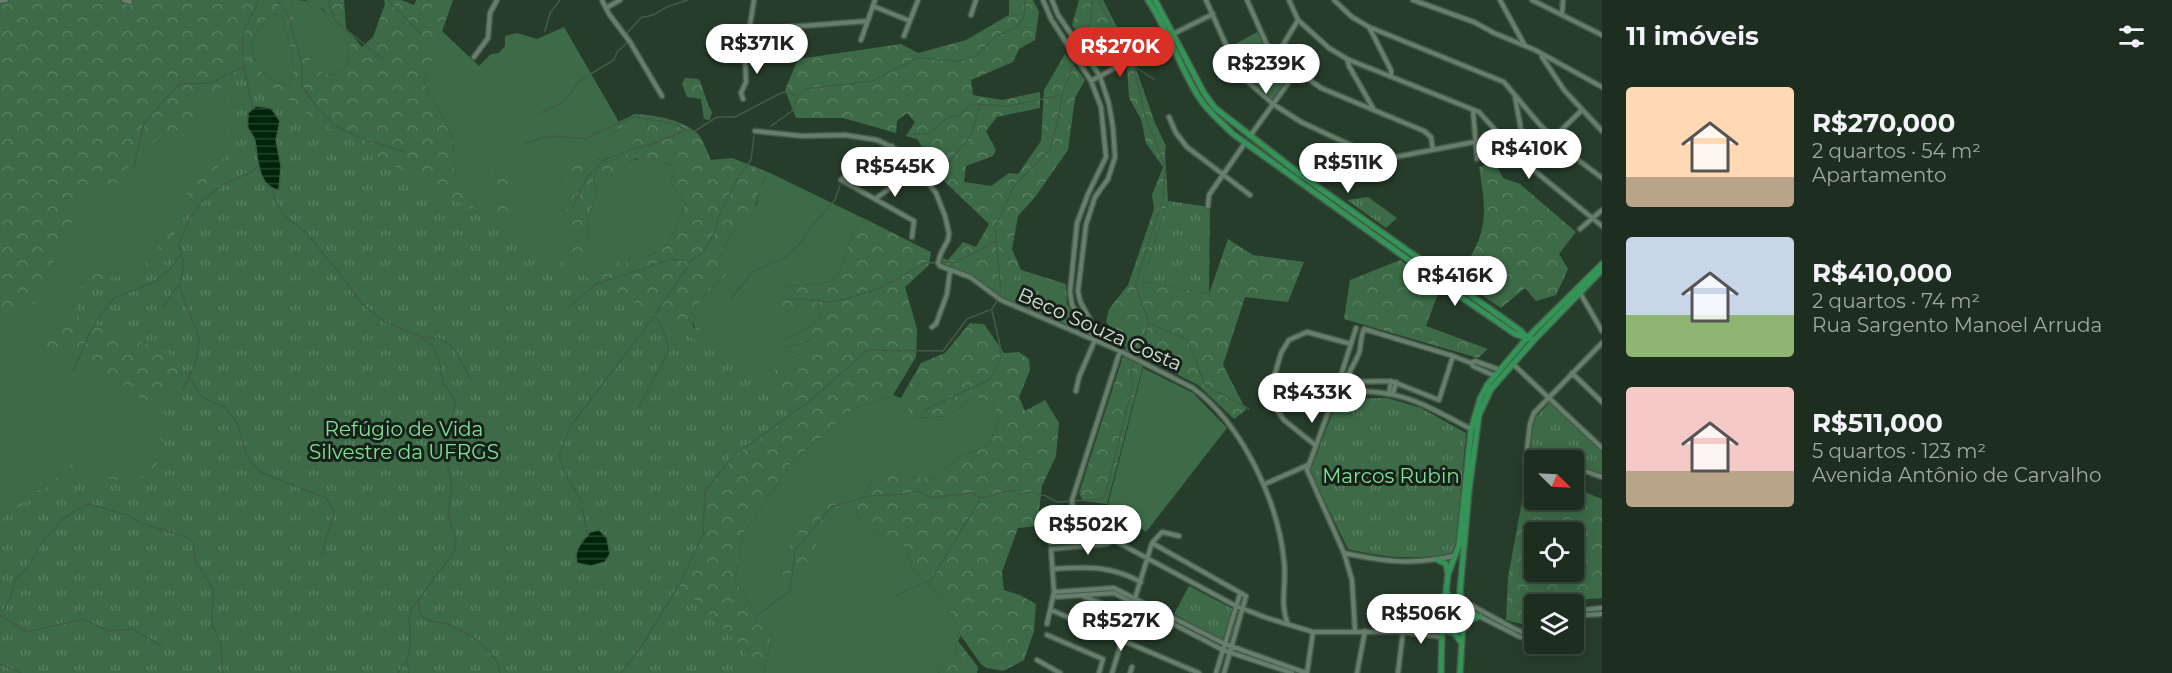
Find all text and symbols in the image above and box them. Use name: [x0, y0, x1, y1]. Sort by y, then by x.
text: 11 imóveis: [1626, 20, 1759, 52]
icon: filters: [2115, 20, 2148, 53]
pin: R$371K: [708, 24, 806, 75]
pin: R$270K: [1071, 27, 1169, 78]
text: R$371K: [720, 31, 794, 55]
text: R$270K: [1080, 34, 1160, 58]
pin: R$239K: [1217, 44, 1315, 95]
text: R$239K: [1227, 51, 1305, 75]
text: R$270,000: [1812, 107, 1955, 139]
icon: home: [1674, 111, 1746, 183]
pin: R$410K: [1480, 129, 1578, 180]
text: R$410K: [1490, 136, 1568, 160]
text: 2 quartos · 54 m²: [1812, 139, 1981, 163]
pin: R$511K: [1299, 143, 1397, 194]
pin: R$545K: [846, 147, 944, 198]
text: R$511K: [1313, 150, 1383, 174]
text: R$545K: [855, 154, 935, 178]
text: Apartamento: [1812, 163, 1947, 187]
pin: R$416K: [1406, 256, 1504, 307]
text: R$410,000: [1812, 257, 1952, 289]
icon: home: [1674, 261, 1746, 333]
text: R$416K: [1417, 263, 1493, 287]
street label: Beco Souza Costa: [1014, 282, 1186, 376]
text: 2 quartos · 74 m²: [1812, 289, 1980, 313]
text: Rua Sargento Manoel Arruda: [1812, 313, 2102, 337]
pin: R$433K: [1263, 373, 1361, 424]
text: R$433K: [1272, 380, 1352, 404]
text: R$511,000: [1812, 407, 1943, 439]
icon: home: [1674, 411, 1746, 483]
park label: Refúgio de Vida Silvestre da UFRGS: [309, 417, 499, 464]
text: 5 quartos · 123 m²: [1812, 439, 1986, 463]
north arrow: [1524, 450, 1584, 510]
map controls: [1524, 450, 1584, 654]
text: Avenida Antônio de Carvalho: [1812, 463, 2101, 487]
park label: Marcos Rubin: [1322, 464, 1460, 488]
pin: R$502K: [1039, 505, 1137, 556]
text: R$502K: [1048, 512, 1128, 536]
button: locate: [1524, 522, 1584, 582]
pin: R$506K: [1372, 594, 1470, 645]
button: layers: [1524, 594, 1584, 654]
pin: R$527K: [1072, 601, 1170, 652]
text: R$506K: [1381, 601, 1461, 625]
text: R$527K: [1082, 608, 1160, 632]

